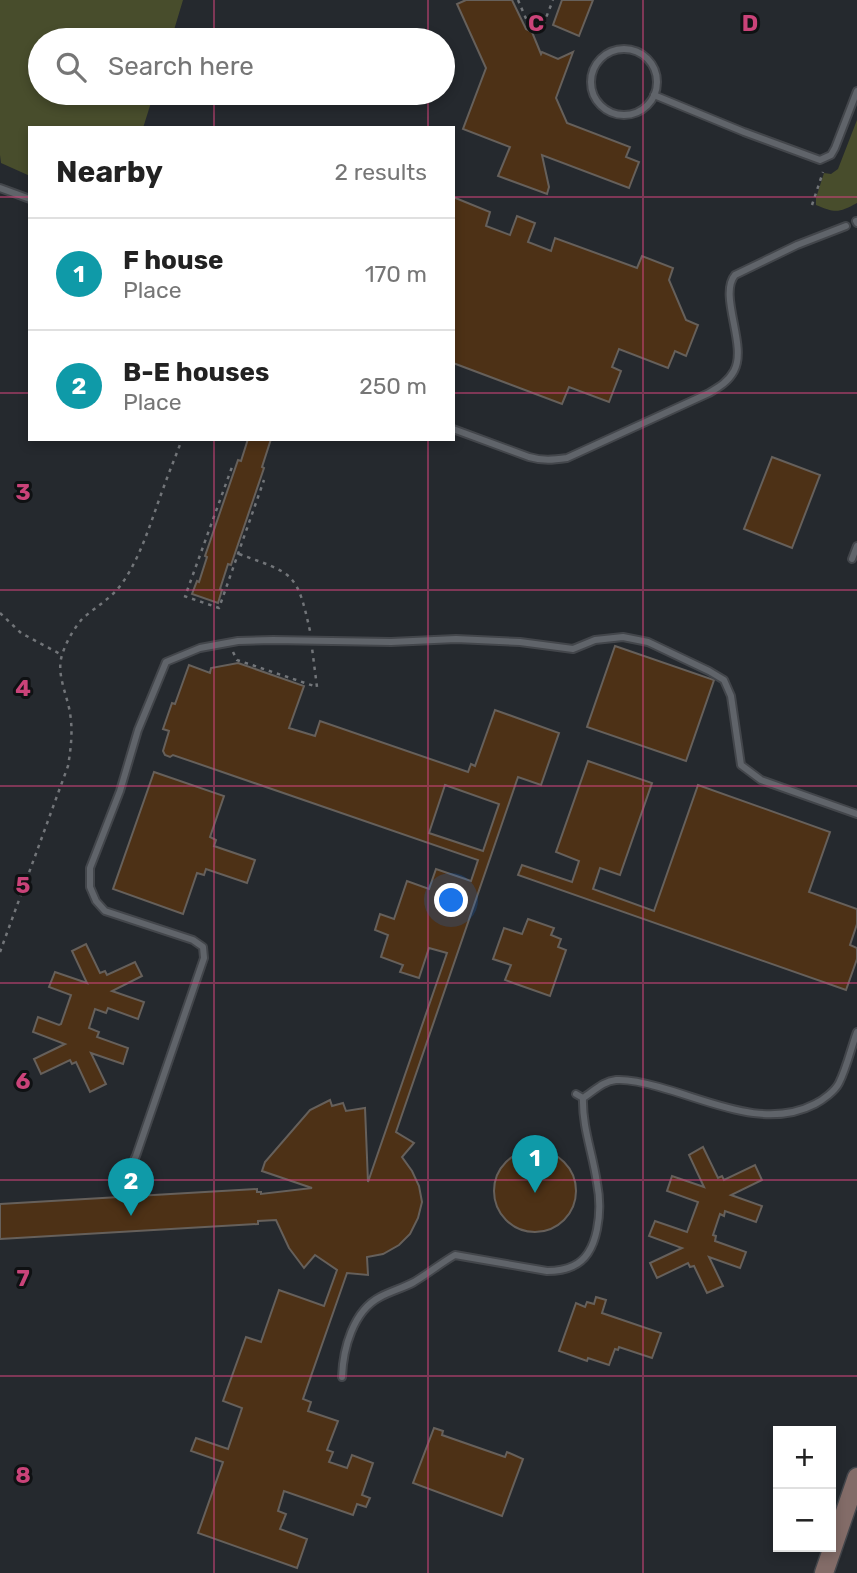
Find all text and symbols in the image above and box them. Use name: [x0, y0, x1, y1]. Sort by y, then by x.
text: C: [528, 9, 544, 37]
text: D: [742, 9, 758, 37]
search box: [28, 28, 455, 105]
icon: search: [52, 48, 90, 86]
text: Search here: [108, 51, 254, 82]
text: Nearby: [56, 154, 163, 190]
text: 2 results: [335, 158, 427, 186]
text: F house: [123, 245, 224, 276]
text: 1: [73, 260, 85, 288]
text: 170 m: [365, 260, 427, 288]
text: Place: [123, 276, 182, 304]
text: B-E houses: [123, 357, 269, 388]
text: 2: [72, 372, 86, 400]
text: 250 m: [359, 372, 427, 400]
text: Place: [123, 388, 182, 416]
text: 3: [15, 478, 31, 506]
text: 4: [15, 674, 31, 702]
text: 5: [16, 871, 31, 899]
your location: [434, 883, 468, 917]
text: 6: [16, 1067, 31, 1095]
pin: 1: [512, 1135, 558, 1193]
pin: 2: [108, 1158, 154, 1216]
text: 7: [16, 1264, 30, 1292]
map controls: [773, 1426, 836, 1552]
button: +: [773, 1426, 836, 1489]
text: 8: [15, 1461, 31, 1489]
button: −: [773, 1489, 836, 1552]

